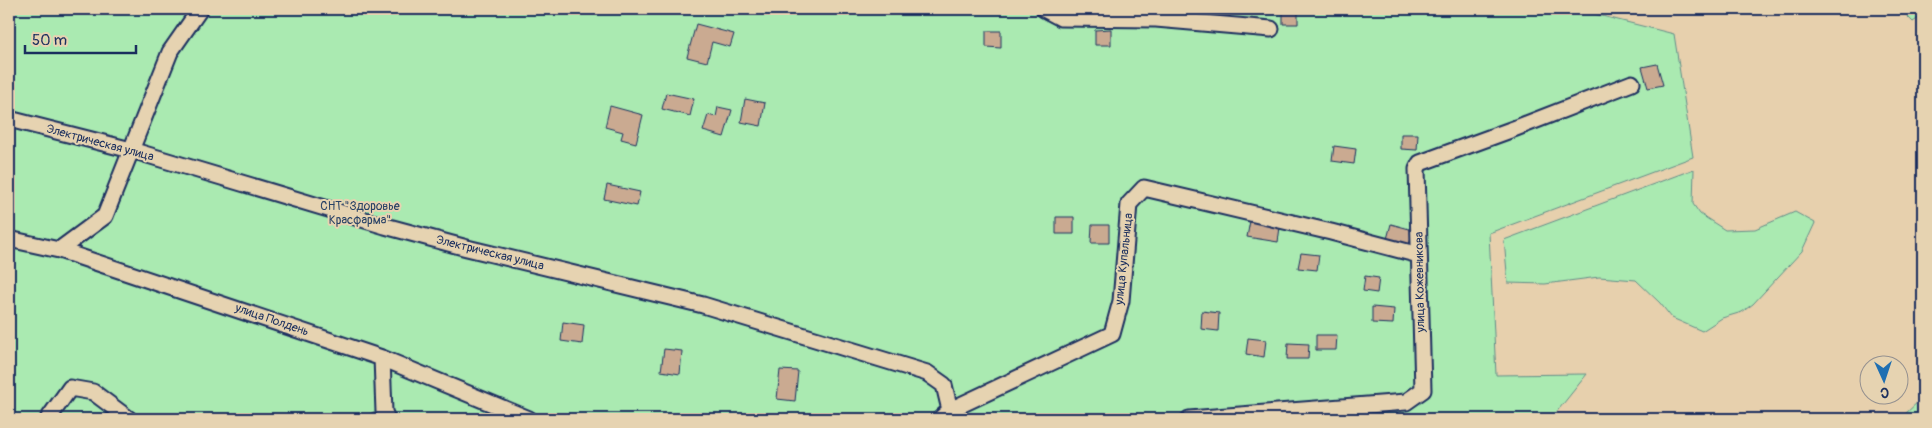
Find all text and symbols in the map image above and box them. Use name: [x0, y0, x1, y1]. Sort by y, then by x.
scale bar: [25, 22, 136, 54]
text: 50 m: [32, 31, 67, 50]
street label: Электрическая улица: [45, 121, 156, 165]
park label: СНТ "Здоровье Красфарма": [320, 199, 400, 228]
street label: улица Купальница: [1112, 212, 1136, 307]
street label: улица Кожевникова: [1412, 231, 1428, 334]
street label: Электрическая улица: [435, 232, 546, 274]
street label: улица Полдень: [232, 300, 311, 340]
north arrow: [1860, 356, 1910, 406]
text: С: [1880, 384, 1889, 401]

